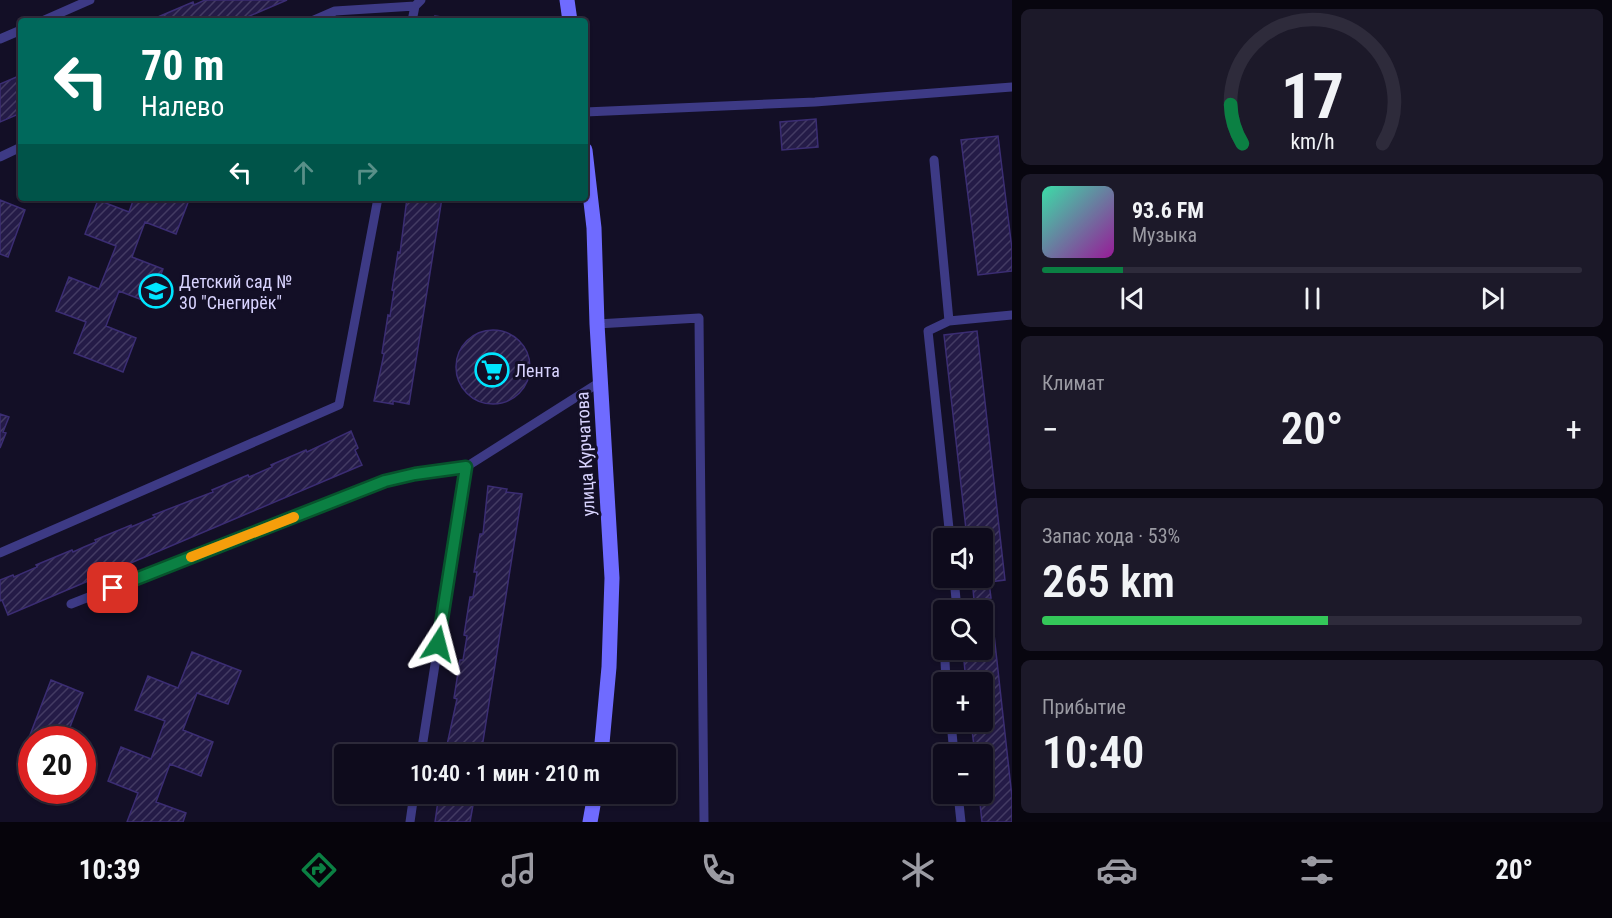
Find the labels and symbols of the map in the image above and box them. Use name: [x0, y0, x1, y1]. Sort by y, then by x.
place label: Детский сад № 30 "Снегирёк": [179, 271, 292, 313]
school or university icon: Детский сад № 30 "Снегирёк": [138, 273, 174, 309]
supermarket icon: Лента: [474, 352, 510, 388]
place label: Лента: [515, 360, 560, 381]
street label: улица Курчатова: [571, 391, 599, 517]
pin: [87, 562, 138, 613]
position arrow: [406, 612, 470, 676]
speed limit sign: 20: [18, 726, 96, 804]

